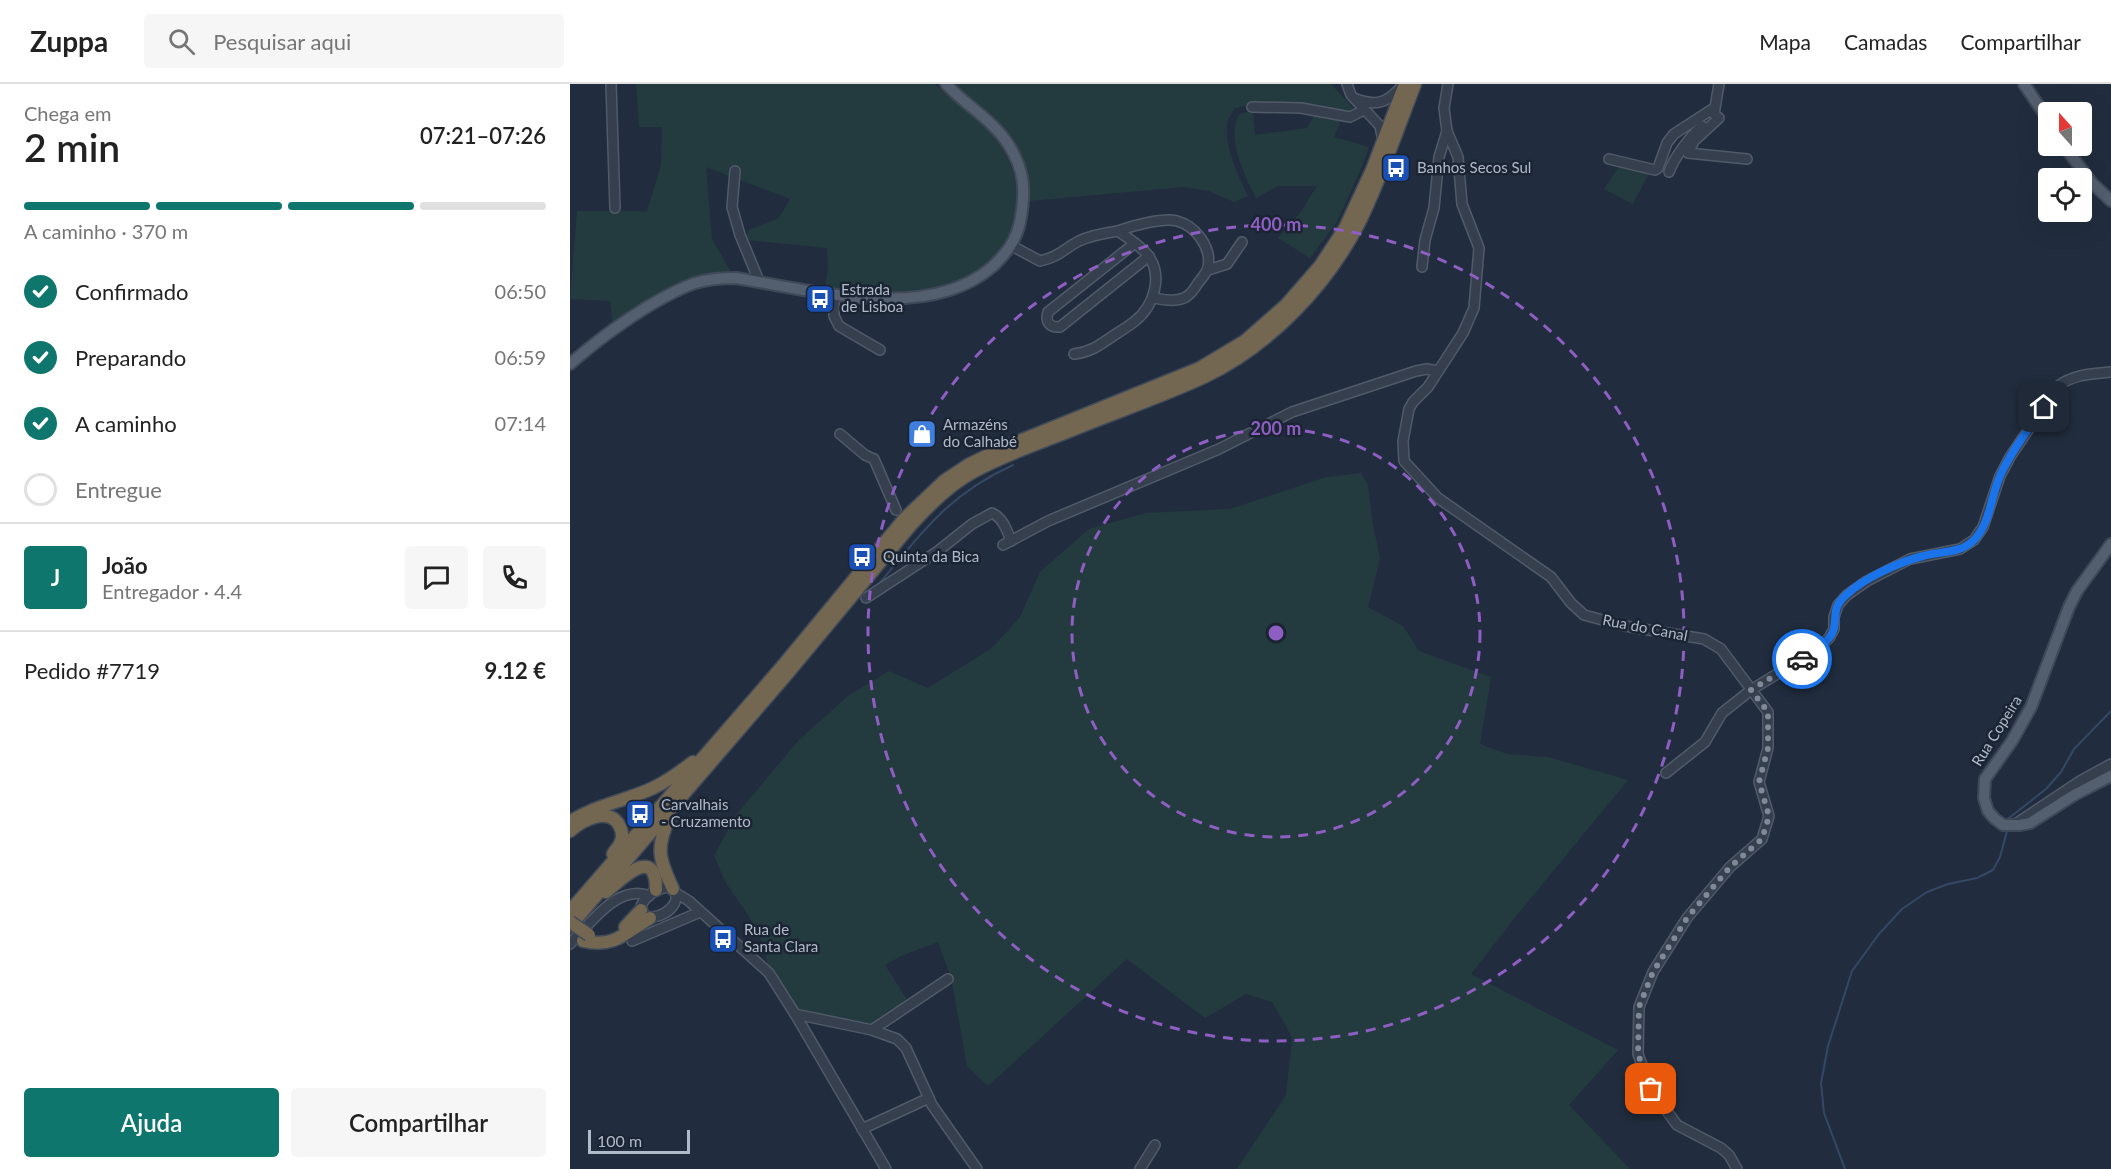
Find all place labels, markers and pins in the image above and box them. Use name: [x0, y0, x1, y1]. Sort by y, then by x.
bus stop icon: Banhos Secos Sul: [1380, 152, 1412, 184]
place label: Banhos Secos Sul: [1417, 158, 1531, 176]
place label: Estrada de Lisboa: [841, 280, 903, 315]
bus stop icon: Estrada de Lisboa: [804, 283, 836, 315]
pin: [2018, 381, 2069, 432]
place label: Armazéns do Calhabé: [943, 415, 1017, 450]
shop icon: Armazéns do Calhabé: [906, 418, 938, 450]
bus stop icon: Quinta da Bica: [846, 541, 878, 573]
place label: Quinta da Bica: [883, 547, 979, 565]
centre of rings: [1266, 623, 1286, 643]
place label: Carvalhais - Cruzamento: [661, 795, 751, 830]
bus stop icon: Carvalhais - Cruzamento: [624, 798, 656, 830]
place label: Rua de Santa Clara: [744, 920, 818, 955]
bus stop icon: Rua de Santa Clara: [707, 923, 739, 955]
pin: [1625, 1063, 1676, 1114]

